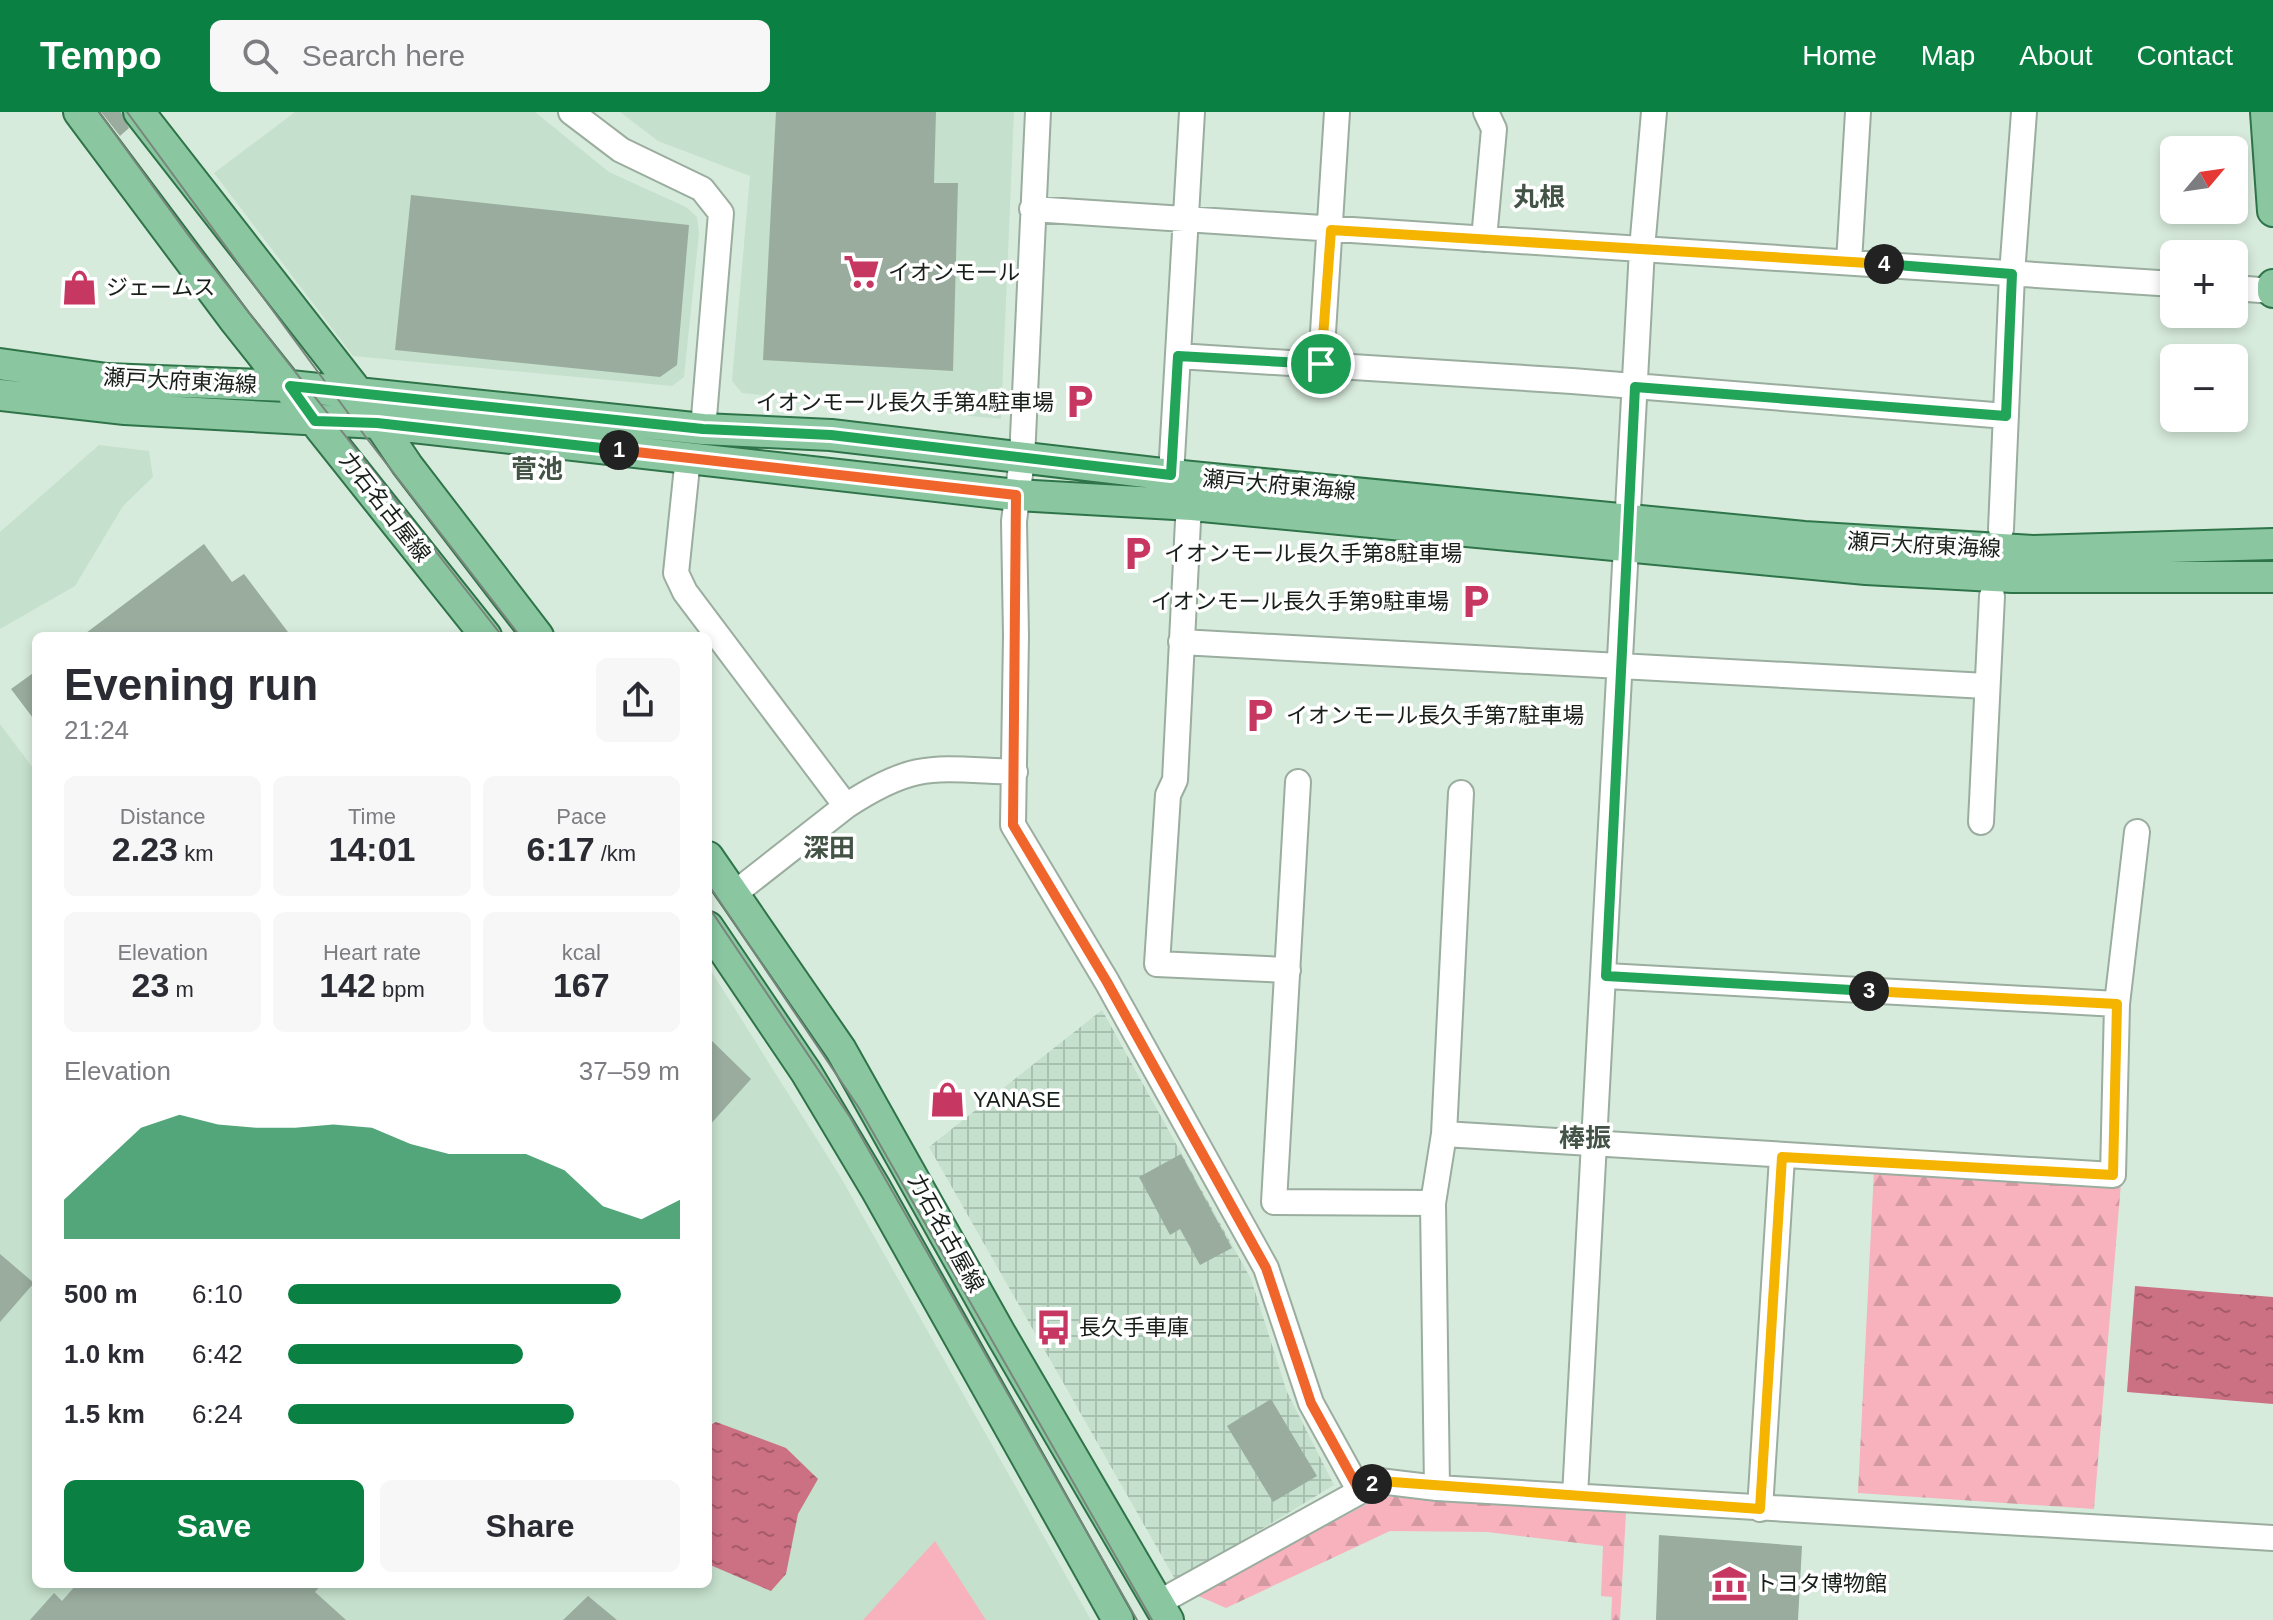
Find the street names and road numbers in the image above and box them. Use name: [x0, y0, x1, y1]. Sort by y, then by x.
street label: 瀬戸大府東海線: [102, 364, 258, 398]
street label: 力石名古屋線: [335, 447, 435, 567]
street label: 瀬戸大府東海線: [1201, 466, 1357, 504]
street label: 瀬戸大府東海線: [1846, 528, 2002, 562]
street label: 力石名古屋線: [903, 1169, 989, 1297]

